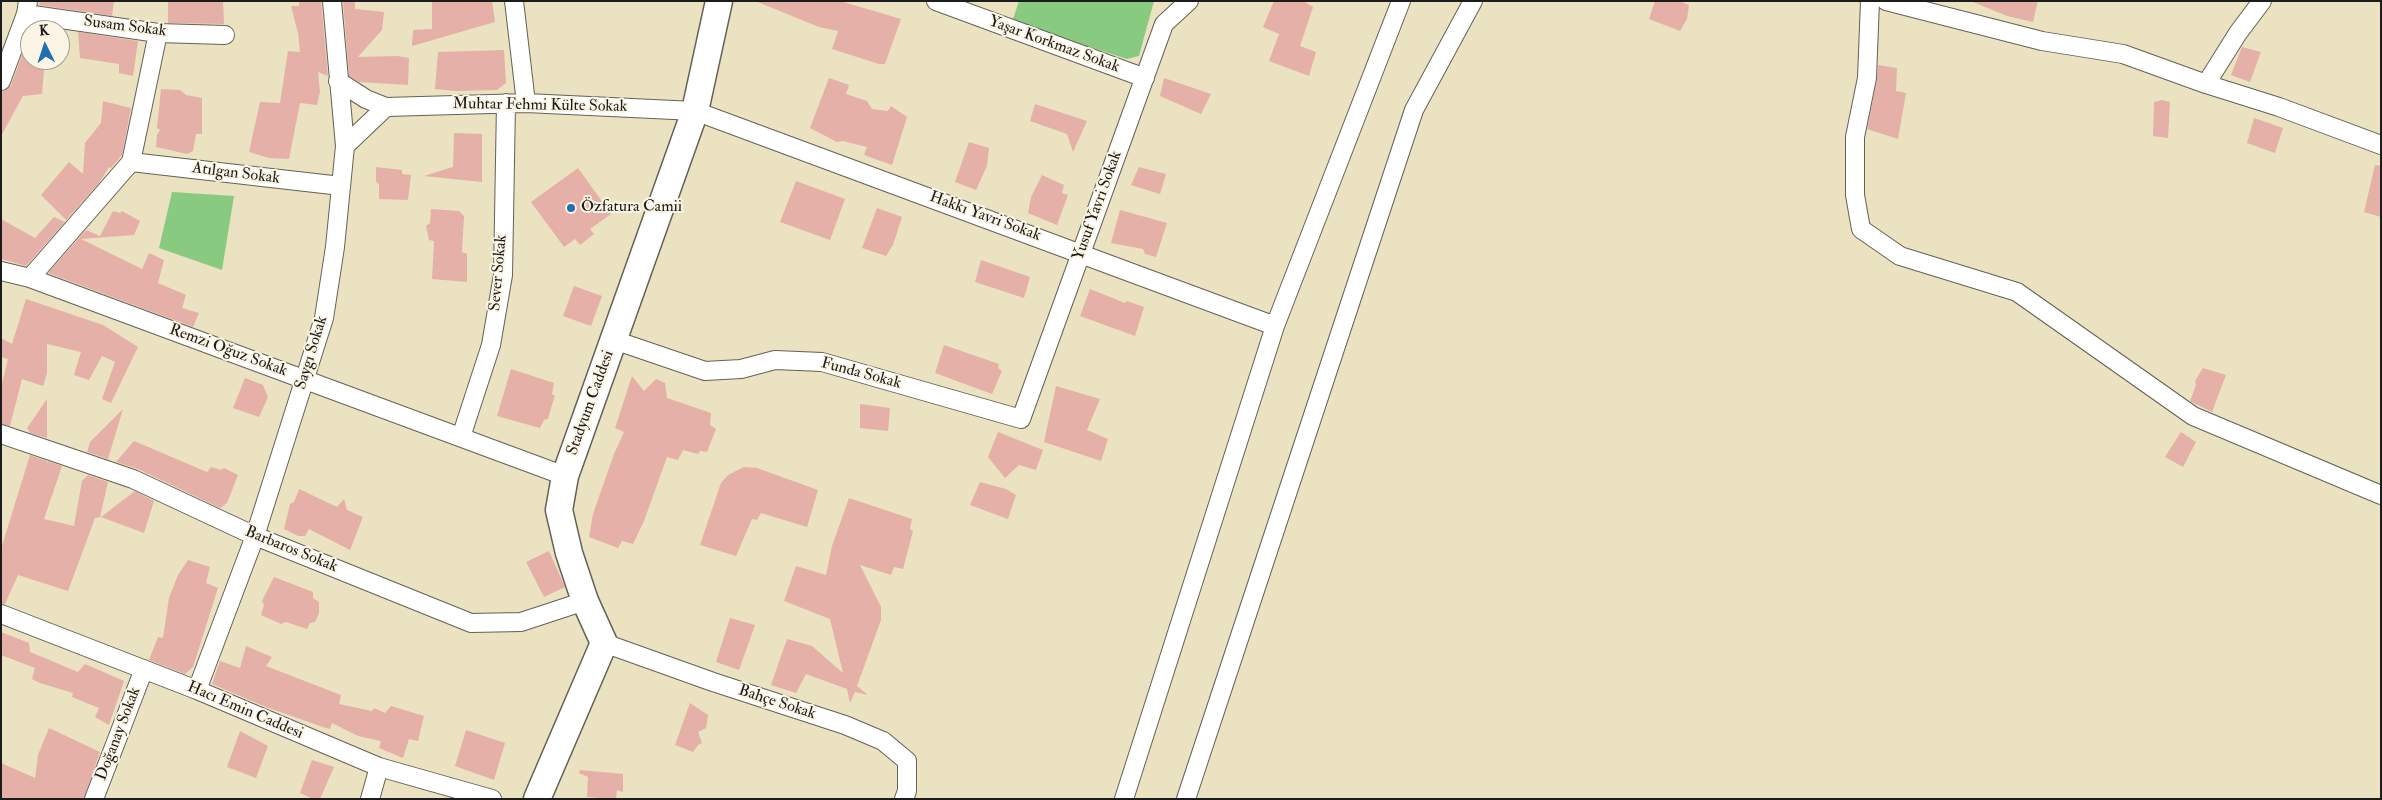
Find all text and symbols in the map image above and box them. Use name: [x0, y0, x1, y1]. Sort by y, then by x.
street label: Susam Sokak: [83, 12, 167, 42]
street label: Yaşar Korkmaz Sokak: [986, 12, 1122, 78]
north arrow: [20, 20, 70, 70]
text: K: [39, 22, 49, 39]
street label: Muhtar Fehmi Külte Sokak: [453, 95, 627, 117]
street label: Yusuf Yavri Sokak: [1069, 149, 1127, 263]
street label: Atılgan Sokak: [191, 159, 281, 189]
street label: Hakkı Yavri Sokak: [927, 188, 1043, 246]
place label: Özfatura Camii: [581, 198, 682, 218]
marker: Özfatura Camii: [565, 202, 577, 214]
street label: Sever Sokak: [486, 234, 512, 312]
street label: Saygı Sokak: [292, 314, 332, 392]
street label: Remzi Oğuz Sokak: [166, 321, 290, 381]
street label: Stadyum Caddesi: [563, 348, 619, 458]
street label: Funda Sokak: [819, 354, 903, 394]
street label: Barbaros Sokak: [242, 523, 340, 577]
street label: Hacı Emin Caddesi: [184, 678, 306, 744]
street label: Bahçe Sokak: [736, 681, 818, 725]
street label: Doğanay Sokak: [92, 685, 146, 783]

